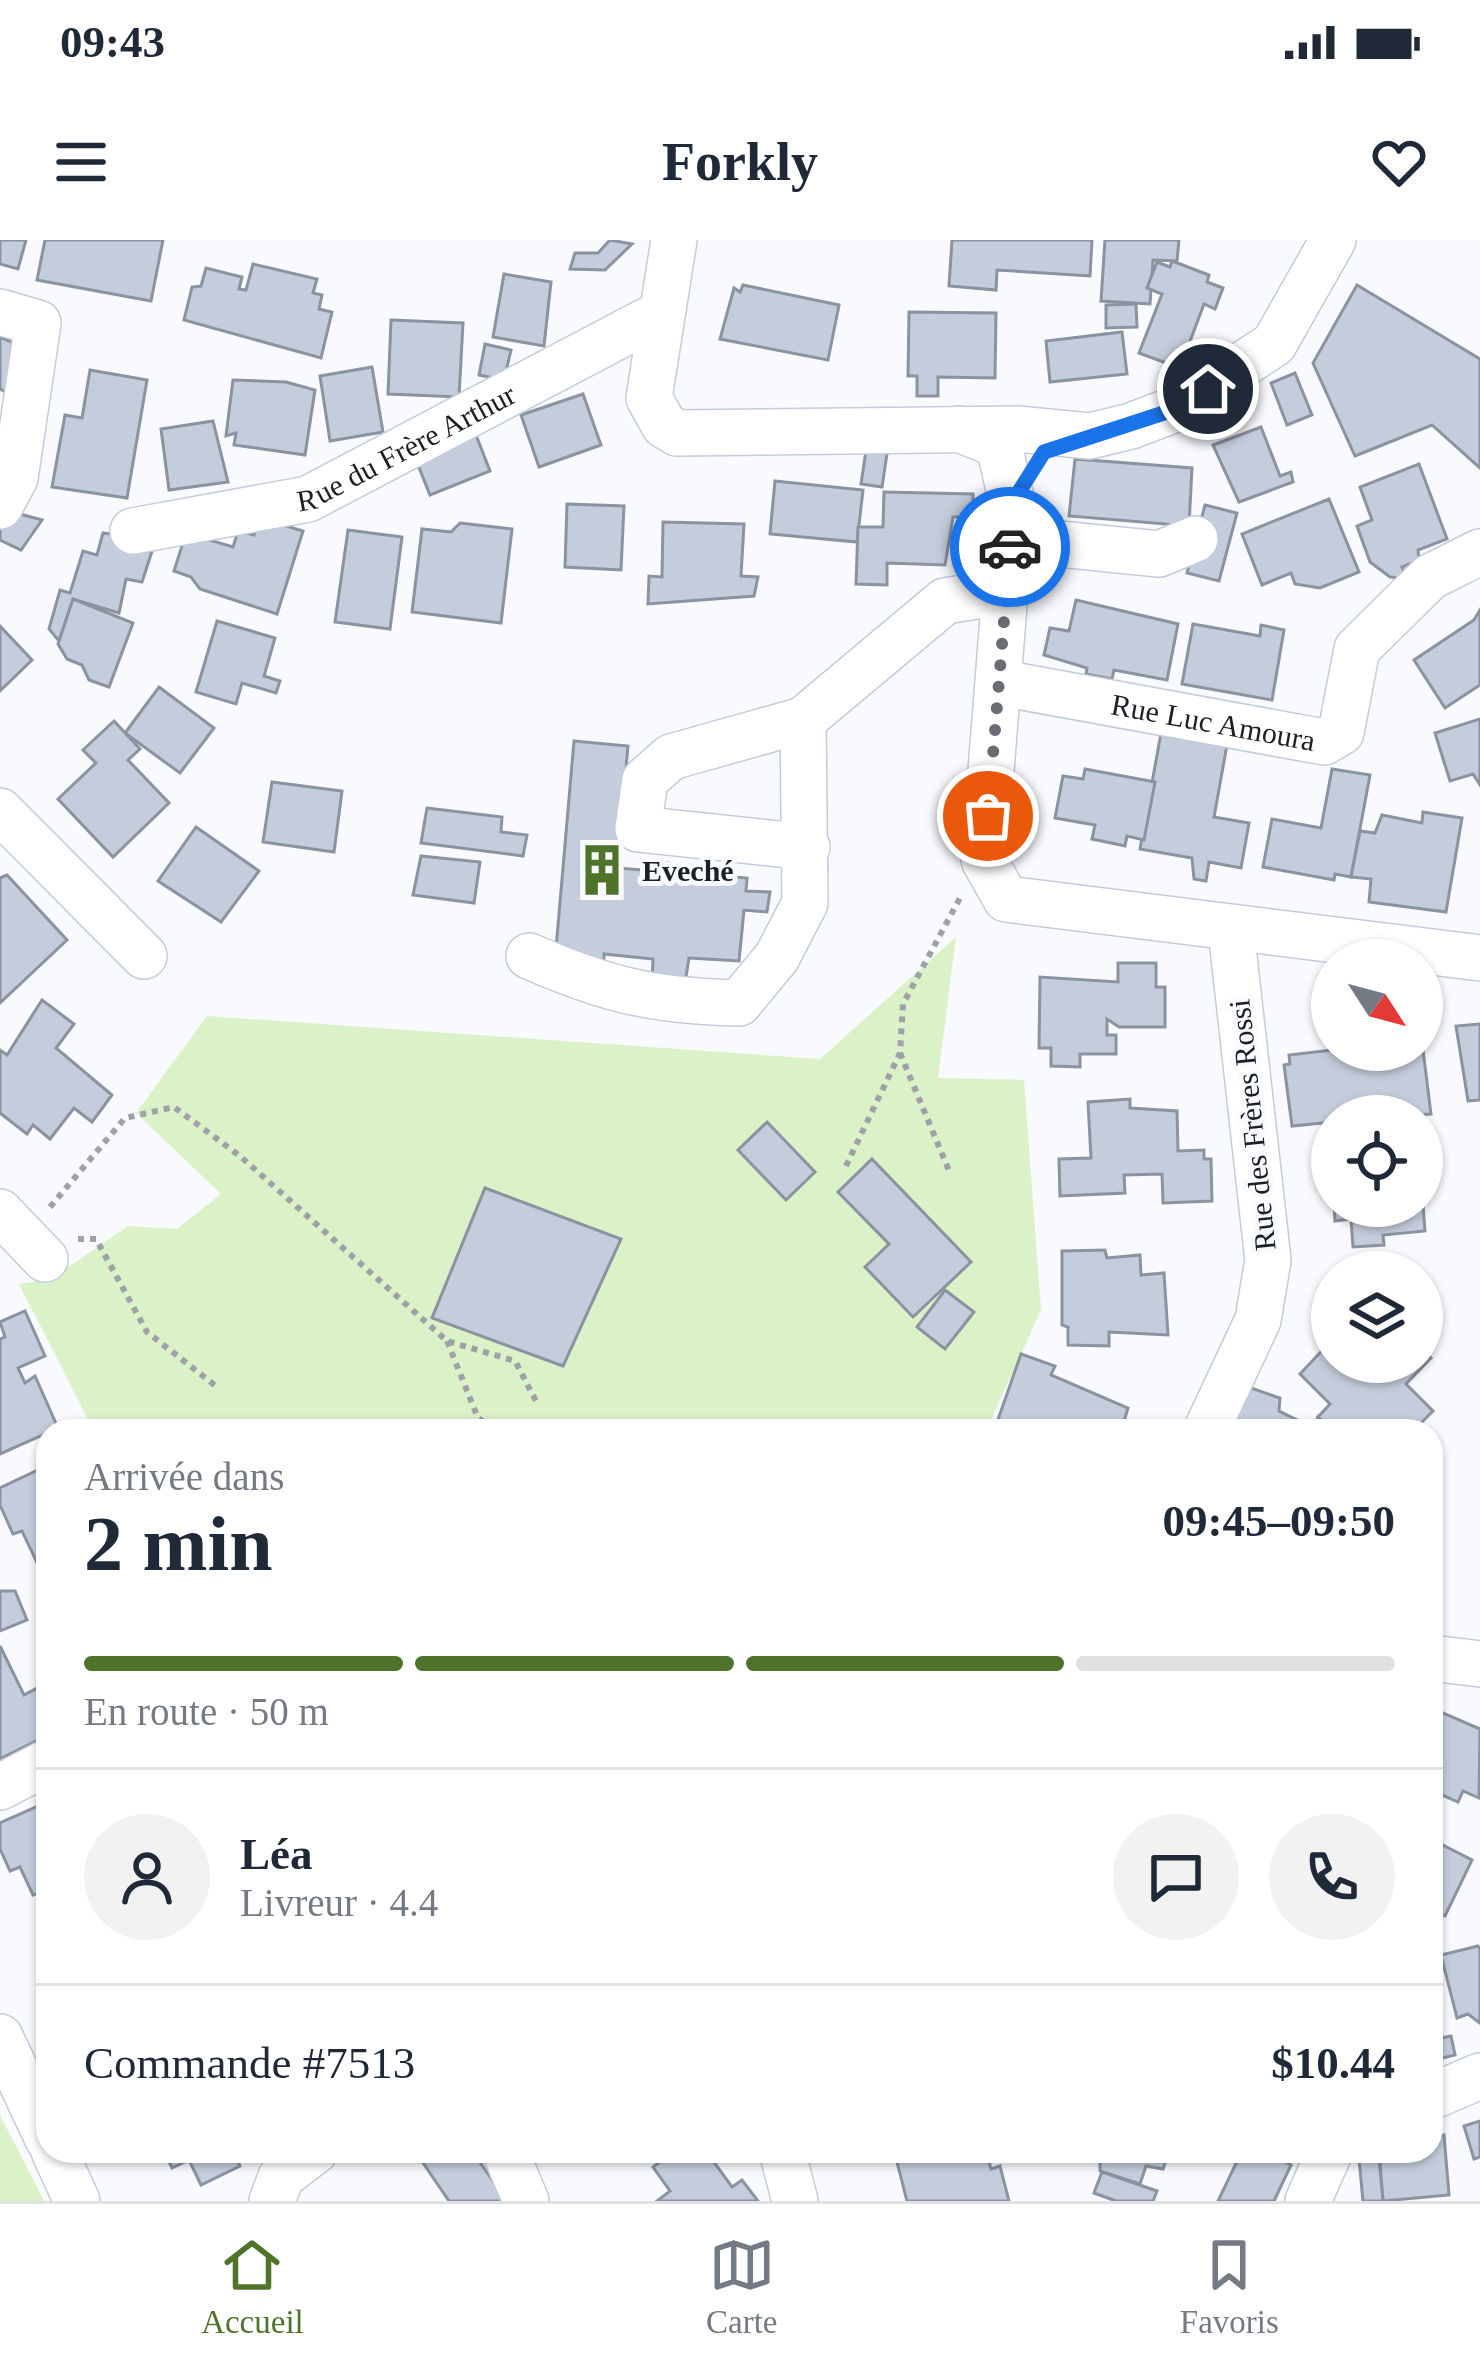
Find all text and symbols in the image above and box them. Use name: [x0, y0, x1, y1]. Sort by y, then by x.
text: 09:43: [60, 17, 165, 67]
icon: menu: [48, 129, 114, 195]
icon: heart: [1366, 129, 1432, 195]
text: Forkly: [662, 132, 818, 192]
pin: [1157, 338, 1259, 440]
icon: home: [1175, 356, 1241, 422]
street label: Rue du Frère Arthur: [294, 377, 520, 517]
courier: [950, 487, 1070, 607]
icon: car: [977, 514, 1043, 580]
street label: Rue Luc Amoura: [1109, 687, 1318, 757]
pin: [937, 765, 1039, 867]
icon: bag: [955, 783, 1021, 849]
building icon: Eveché: [573, 841, 631, 899]
place label: Eveché: [642, 854, 734, 887]
north arrow: [1311, 939, 1443, 1071]
map controls: [1311, 939, 1443, 1383]
street label: Rue des Frères Rossi: [1222, 998, 1282, 1252]
button: locate: [1311, 1095, 1443, 1227]
button: layers: [1311, 1251, 1443, 1383]
text: Arrivée dans: [84, 1455, 284, 1498]
text: 09:45–09:50: [1163, 1496, 1395, 1546]
text: 2 min: [84, 1500, 273, 1587]
text: En route · 50 m: [84, 1690, 329, 1733]
button: person: [84, 1814, 210, 1940]
button: chat: [1113, 1814, 1239, 1940]
button: phone: [1269, 1814, 1395, 1940]
text: Léa: [240, 1829, 313, 1879]
text: Livreur · 4.4: [240, 1881, 438, 1924]
text: Commande #7513: [84, 2038, 415, 2088]
text: $10.44: [1271, 2038, 1395, 2088]
tab: Accueil: [201, 2232, 304, 2341]
tab: Carte: [706, 2232, 778, 2341]
tab: Favoris: [1180, 2232, 1279, 2341]

